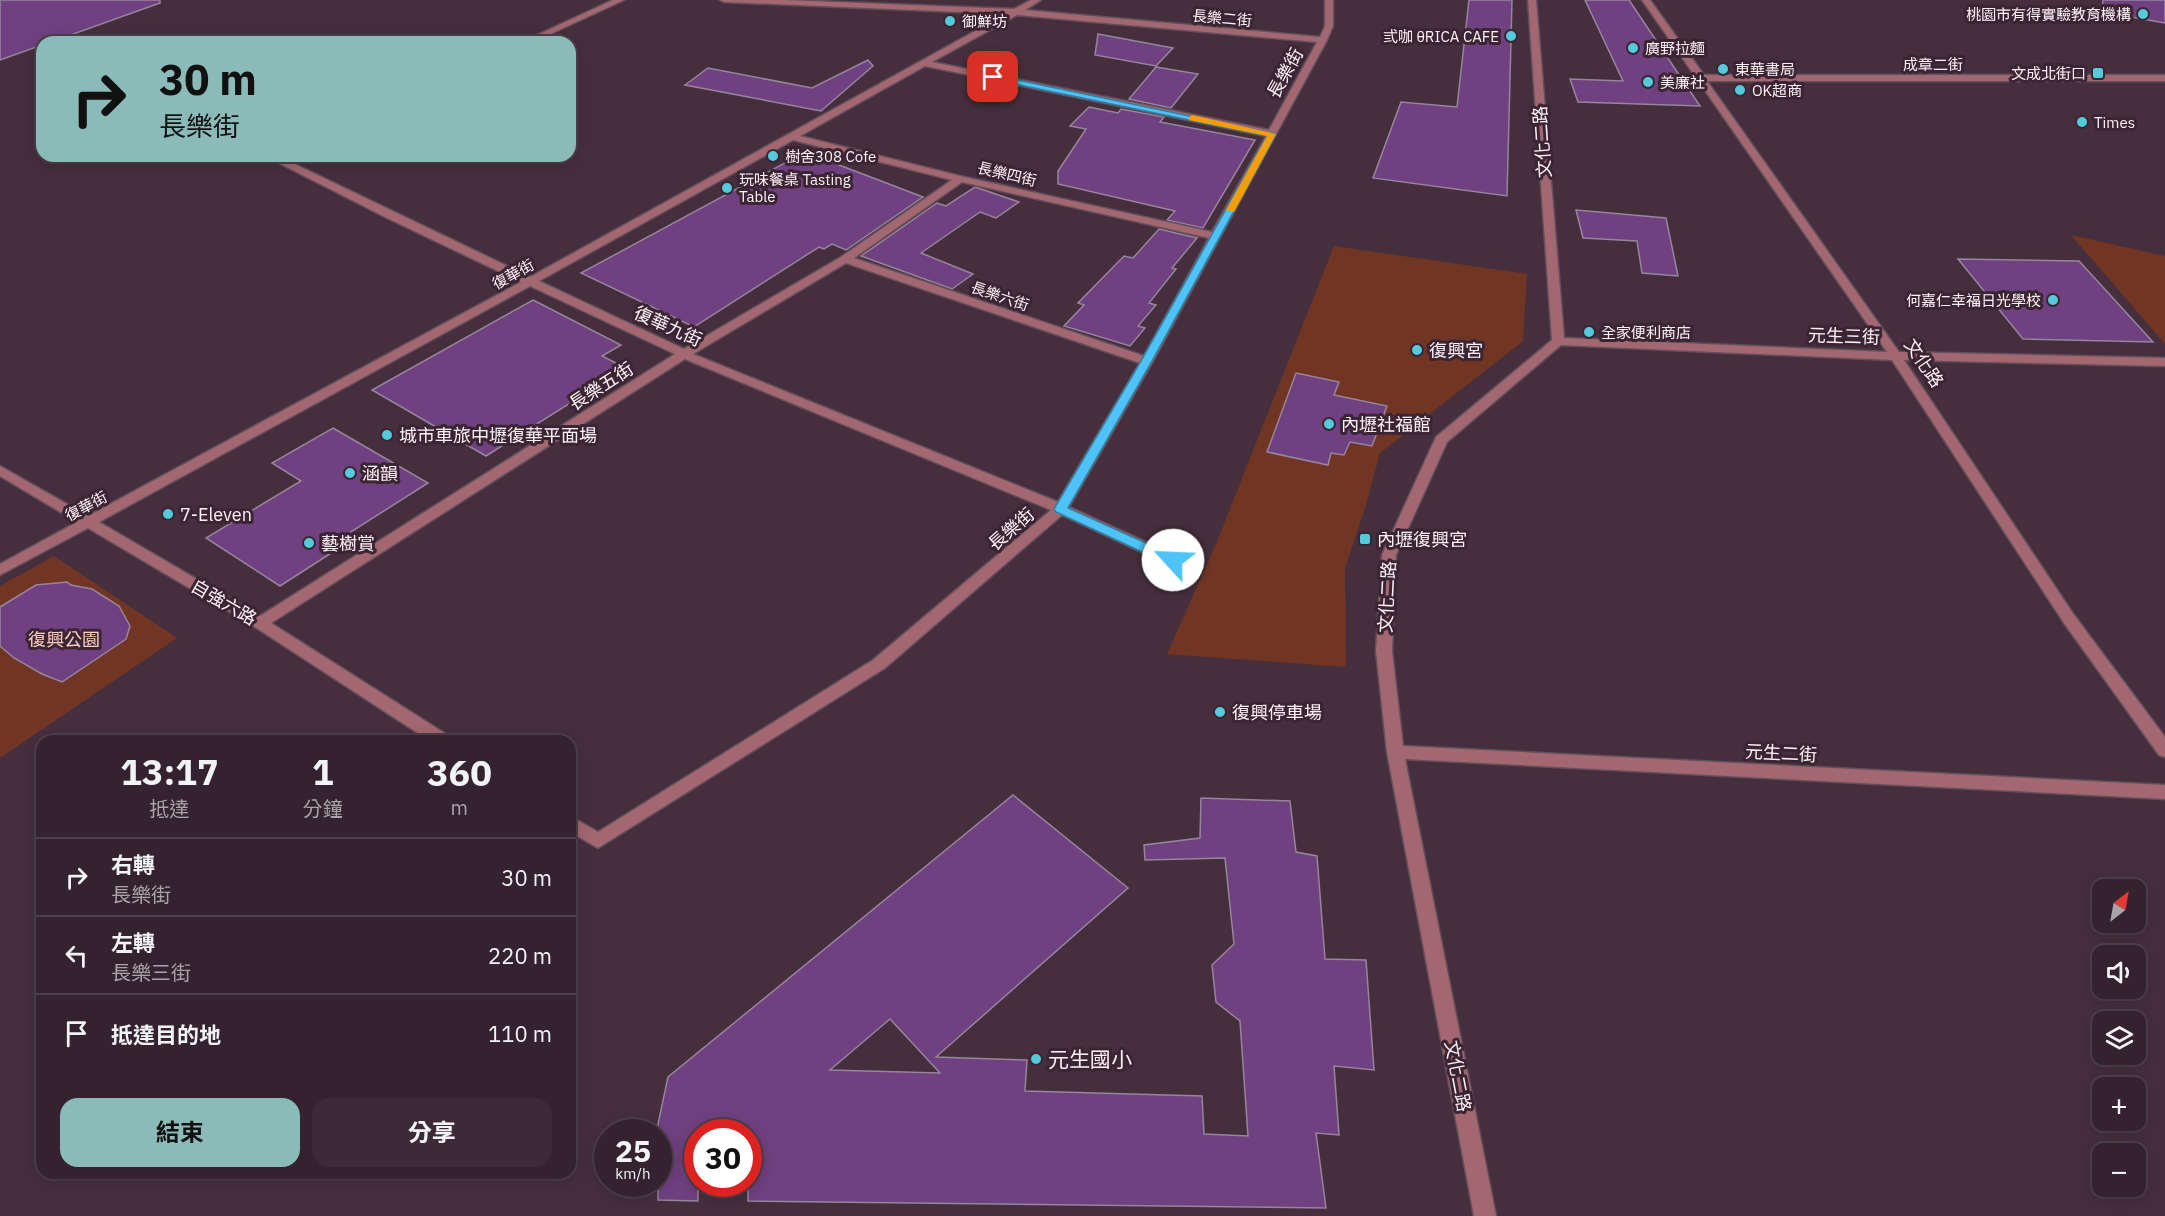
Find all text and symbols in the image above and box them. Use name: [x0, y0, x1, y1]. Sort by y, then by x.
place label: 桃園市有得實驗教育機構: [1966, 5, 2131, 24]
street label: 長樂二街: [1191, 6, 1253, 30]
marker: 桃園市有得實驗教育機構: [2136, 7, 2150, 21]
place label: 御鮮坊: [962, 12, 1007, 31]
marker: 御鮮坊: [943, 14, 957, 28]
place label: 弎咖 θRICA CAFE: [1383, 27, 1499, 46]
marker: 弎咖 θRICA CAFE: [1504, 29, 1518, 43]
place label: 廣野拉麵: [1645, 39, 1705, 58]
marker: 廣野拉麵: [1626, 41, 1640, 55]
street label: 長樂街: [1262, 44, 1308, 102]
pin: [967, 51, 1018, 102]
text: 30 m: [159, 52, 257, 107]
street label: 成章二街: [1903, 55, 1963, 74]
icon: right: [60, 60, 138, 138]
icon: arrive: [976, 60, 1009, 93]
place label: 東華書局: [1735, 60, 1795, 79]
marker: 東華書局: [1716, 62, 1730, 76]
place label: 文成北街口: [2011, 64, 2086, 83]
marker: 文成北街口: [2091, 66, 2105, 80]
place label: 美廉社: [1660, 73, 1705, 92]
marker: 美廉社: [1641, 75, 1655, 89]
place label: OK超商: [1752, 81, 1802, 100]
marker: OK超商: [1733, 83, 1747, 97]
street label: 文化二路: [1528, 105, 1556, 179]
text: 長樂街: [159, 108, 240, 143]
place label: Times: [2094, 113, 2135, 132]
marker: Times: [2075, 115, 2089, 129]
place label: 樹舍308 Cofe: [785, 147, 876, 166]
marker: 樹舍308 Cofe: [766, 149, 780, 163]
street label: 長樂四街: [976, 158, 1038, 190]
place label: 玩味餐桌 Tasting Table: [739, 170, 851, 206]
marker: 玩味餐桌 Tasting Table: [720, 181, 734, 195]
street label: 復華街: [489, 255, 537, 293]
street label: 長樂六街: [969, 277, 1031, 315]
place label: 何嘉仁幸福日光學校: [1906, 291, 2041, 310]
marker: 何嘉仁幸福日光學校: [2046, 293, 2060, 307]
street label: 復華九街: [630, 301, 706, 351]
place label: 全家便利商店: [1601, 323, 1691, 342]
street label: 元生三街: [1808, 323, 1880, 349]
marker: 全家便利商店: [1582, 325, 1596, 339]
street label: 文化路: [1899, 334, 1949, 392]
place label: 復興宮: [1429, 339, 1483, 362]
marker: 復興宮: [1410, 343, 1424, 357]
street label: 長樂五街: [565, 357, 637, 415]
place label: 內壢社福館: [1341, 413, 1431, 436]
marker: 內壢社福館: [1322, 417, 1336, 431]
place label: 城市車旅中壢復華平面場: [399, 424, 597, 447]
marker: 城市車旅中壢復華平面場: [380, 428, 394, 442]
place label: 涵韻: [362, 462, 398, 485]
marker: 涵韻: [343, 466, 357, 480]
street label: 復華街: [62, 487, 110, 525]
place label: 7-Eleven: [180, 503, 252, 526]
street label: 長樂街: [983, 503, 1039, 555]
marker: 7-Eleven: [161, 507, 175, 521]
position arrow: [1141, 528, 1205, 592]
place label: 內壢復興宮: [1377, 528, 1467, 551]
place label: 藝樹賞: [321, 532, 375, 555]
marker: 內壢復興宮: [1358, 532, 1372, 546]
marker: 藝樹賞: [302, 536, 316, 550]
street label: 文化二路: [1374, 560, 1400, 634]
street label: 自強六路: [187, 574, 261, 630]
park label: 復興公園: [28, 628, 100, 651]
place label: 復興停車場: [1232, 701, 1322, 724]
marker: 復興停車場: [1213, 705, 1227, 719]
street label: 元生二街: [1744, 740, 1818, 766]
text: 13:17: [120, 748, 219, 795]
text: 1: [312, 748, 334, 795]
text: 360: [427, 749, 492, 796]
text: m: [451, 794, 468, 821]
text: 抵達: [149, 795, 189, 822]
text: 分鐘: [303, 795, 343, 822]
text: 右轉: [111, 850, 155, 879]
icon: right: [60, 861, 93, 894]
text: 30 m: [501, 863, 552, 892]
north arrow: [2092, 879, 2146, 933]
map controls: [2092, 879, 2146, 1197]
text: 長樂街: [111, 881, 171, 908]
text: 左轉: [111, 928, 155, 957]
icon: left: [60, 939, 93, 972]
text: 220 m: [488, 941, 552, 970]
button: sound: [2092, 945, 2146, 999]
text: 長樂三街: [111, 959, 191, 986]
button: layers: [2092, 1011, 2146, 1065]
icon: arrive: [60, 1017, 93, 1050]
text: 110 m: [488, 1019, 552, 1048]
text: 抵達目的地: [111, 1020, 221, 1049]
street label: 文化二路: [1440, 1038, 1476, 1114]
place label: 元生國小: [1048, 1045, 1132, 1073]
marker: 元生國小: [1029, 1052, 1043, 1066]
button: +: [2092, 1077, 2146, 1131]
button: 結束: [60, 1098, 300, 1167]
button: 分享: [312, 1098, 552, 1167]
speed limit sign: 30: [684, 1119, 762, 1197]
text: 25: [615, 1131, 651, 1170]
button: −: [2092, 1143, 2146, 1197]
text: km/h: [615, 1164, 651, 1183]

